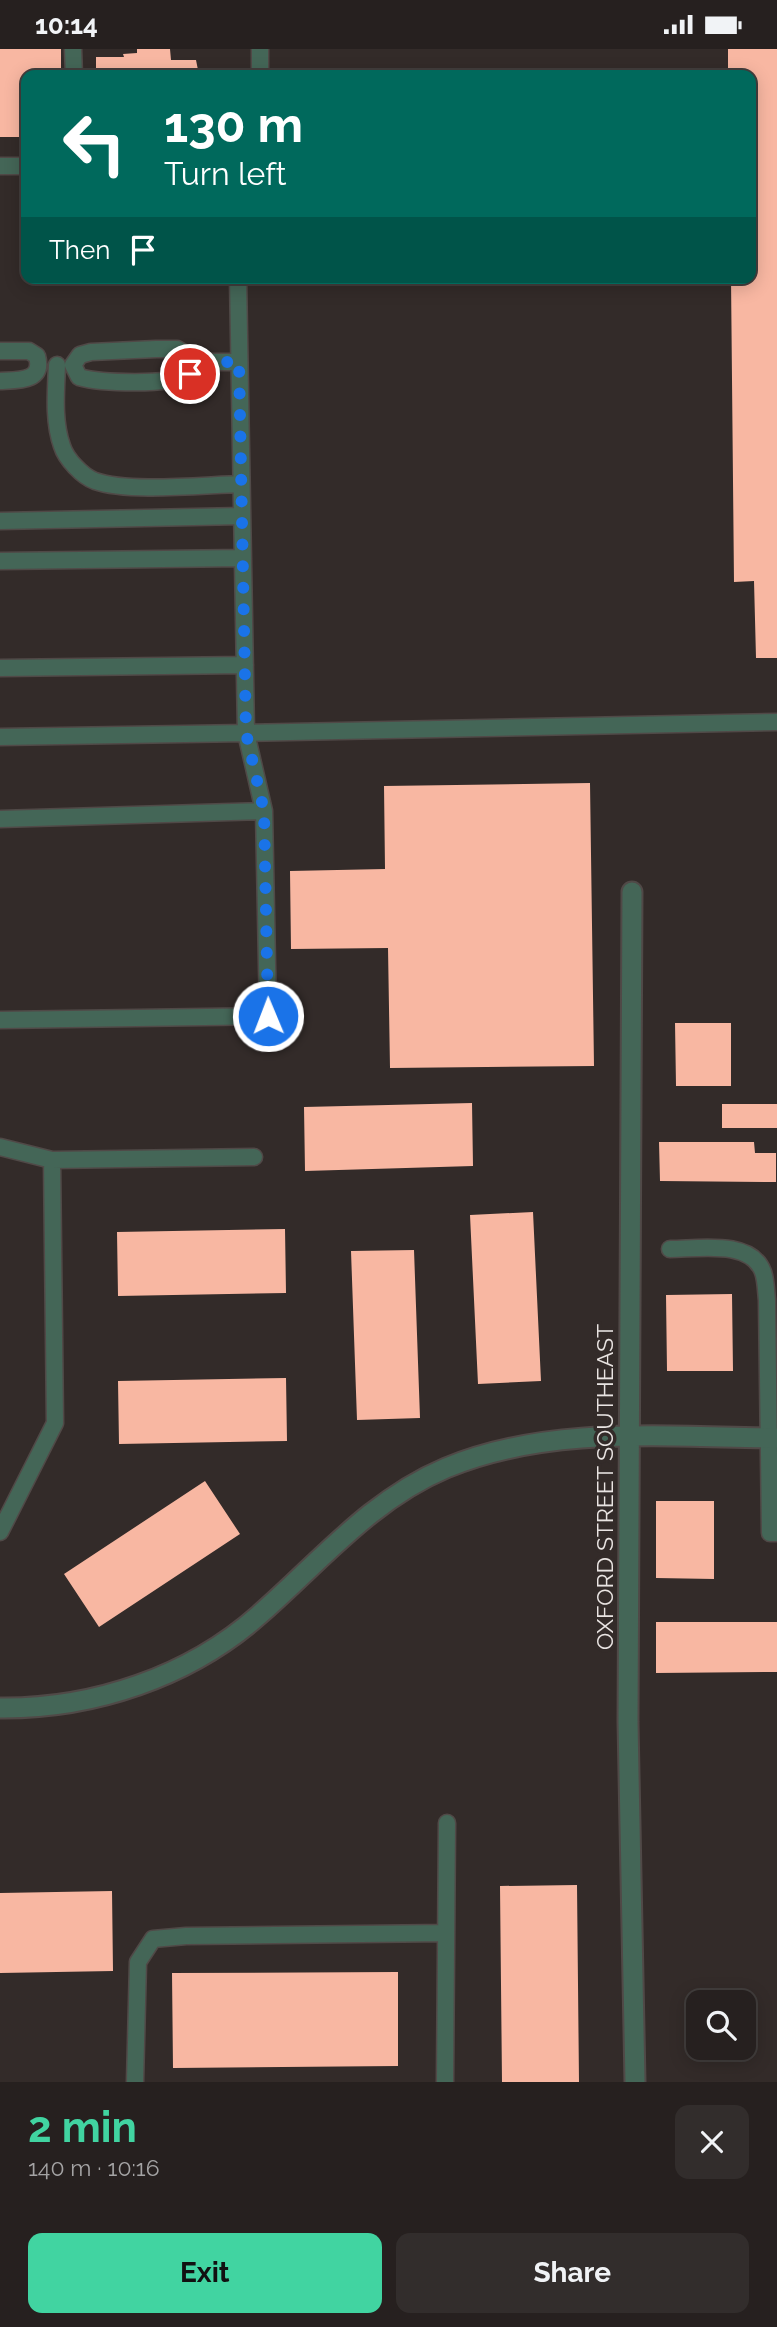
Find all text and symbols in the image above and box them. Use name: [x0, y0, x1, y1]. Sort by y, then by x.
text: 10:14: [35, 10, 98, 40]
text: 130 m: [164, 96, 303, 153]
icon: left: [49, 98, 140, 189]
text: Turn left: [164, 155, 286, 192]
icon: arrive: [124, 231, 162, 269]
text: Then: [49, 235, 110, 265]
pin: [160, 344, 220, 404]
icon: arrive: [171, 355, 209, 393]
position arrow: [231, 979, 305, 1053]
street label: OXFORD STREET SOUTHEAST: [591, 1324, 618, 1650]
map controls: [686, 1990, 756, 2060]
button: search: [686, 1990, 756, 2060]
text: 2 min: [28, 2103, 137, 2152]
button: close: [675, 2105, 749, 2179]
text: 140 m · 10:16: [28, 2154, 160, 2181]
button: Exit: [28, 2233, 382, 2313]
button: Share: [396, 2233, 749, 2313]

